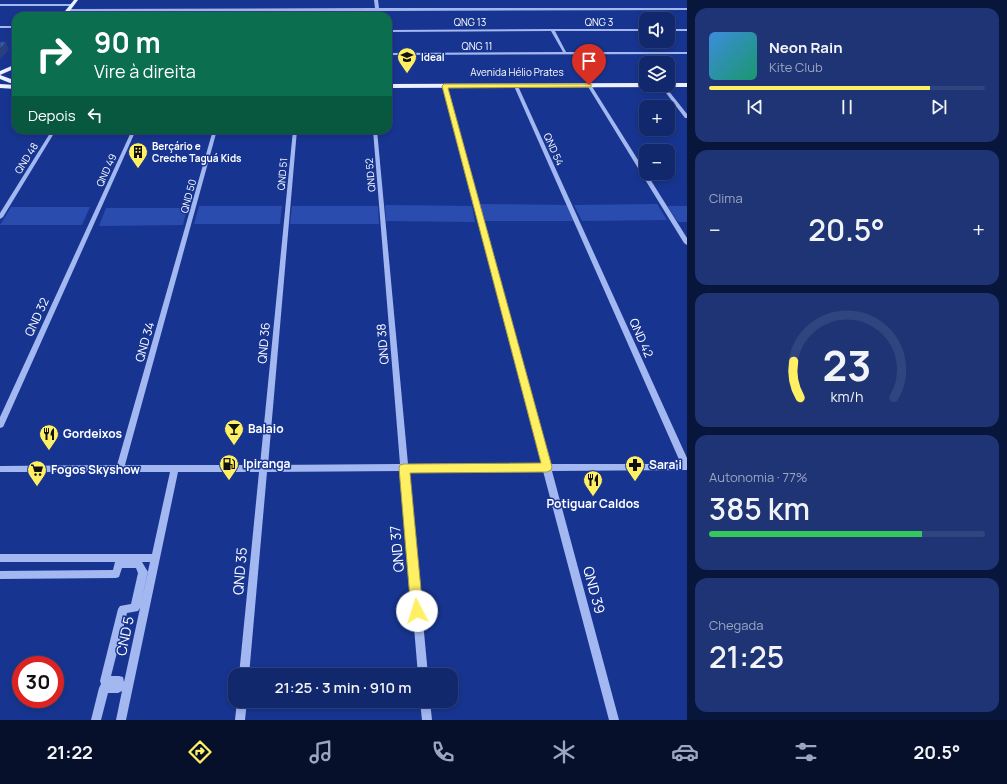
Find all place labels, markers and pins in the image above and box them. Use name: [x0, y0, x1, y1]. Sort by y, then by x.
pin: [572, 44, 606, 85]
school or university icon: Ideal: [396, 46, 418, 74]
place label: Ideal: [421, 50, 444, 64]
place label: Berçário e Creche Taguá Kids: [152, 139, 242, 165]
building icon: Berçário e Creche Taguá Kids: [127, 141, 149, 169]
bar icon: Balaio: [223, 418, 245, 446]
place label: Balaio: [248, 420, 284, 437]
restaurant icon: Gordeixos: [38, 423, 60, 451]
place label: Gordeixos: [63, 425, 123, 442]
fuel station icon: Ipiranga: [218, 453, 240, 481]
pharmacy icon: Sara'i: [624, 454, 646, 482]
place label: Ipiranga: [243, 455, 291, 472]
place label: Sara'i: [649, 456, 682, 473]
supermarket icon: Fogos Skyshow: [26, 459, 48, 487]
place label: Fogos Skyshow: [51, 461, 140, 478]
restaurant icon: Potiguar Caldos: [582, 469, 604, 497]
place label: Potiguar Caldos: [547, 495, 640, 512]

